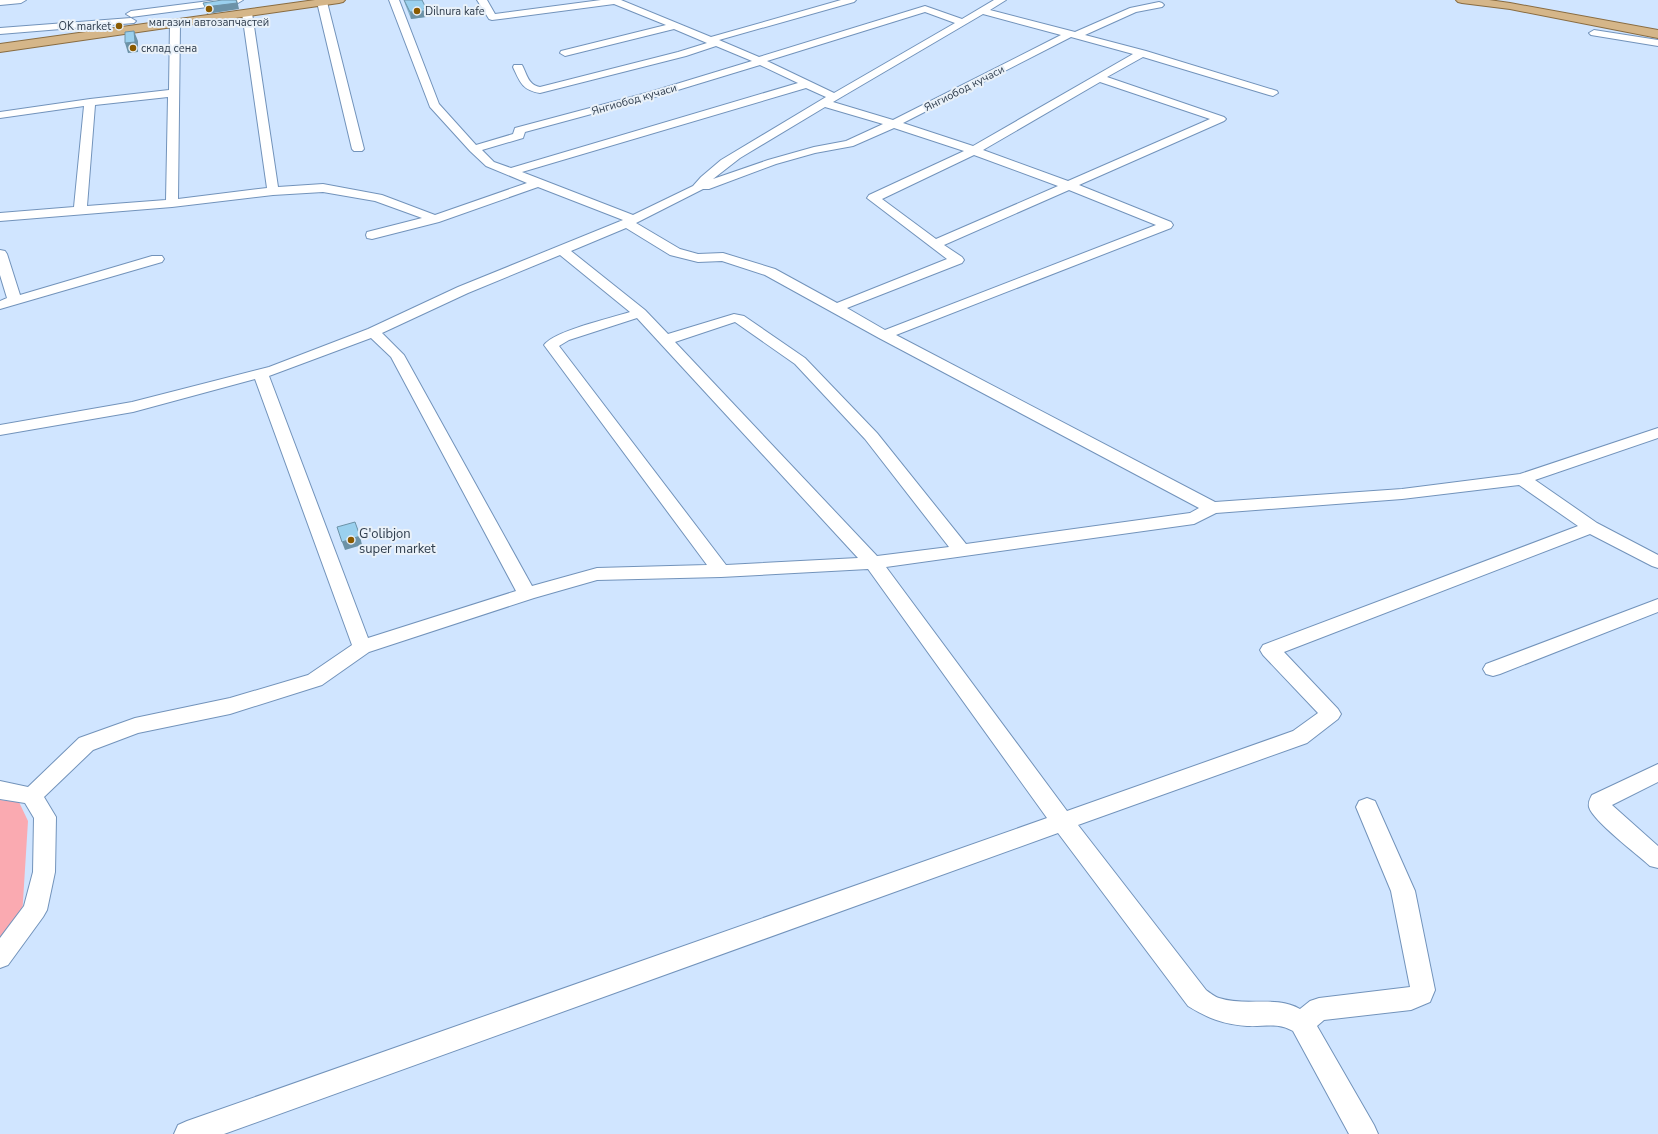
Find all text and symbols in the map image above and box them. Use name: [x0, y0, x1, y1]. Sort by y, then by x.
marker: магазин автозапчастей: [204, 4, 214, 14]
place label: Dilnura kafe: [425, 4, 485, 19]
marker: Dilnura kafe: [412, 6, 422, 16]
place label: магазин автозапчастей: [149, 15, 269, 30]
place label: OK market: [59, 19, 111, 34]
marker: OK market: [114, 21, 124, 31]
place label: склад сена: [141, 41, 197, 56]
marker: склад сена: [128, 43, 138, 53]
street label: Янгиобод кучаси: [922, 62, 1007, 115]
street label: Янгиобод кучаси: [590, 80, 679, 119]
place label: G'olibjon super market: [359, 525, 436, 558]
marker: G'olibjon super market: [346, 535, 356, 545]

